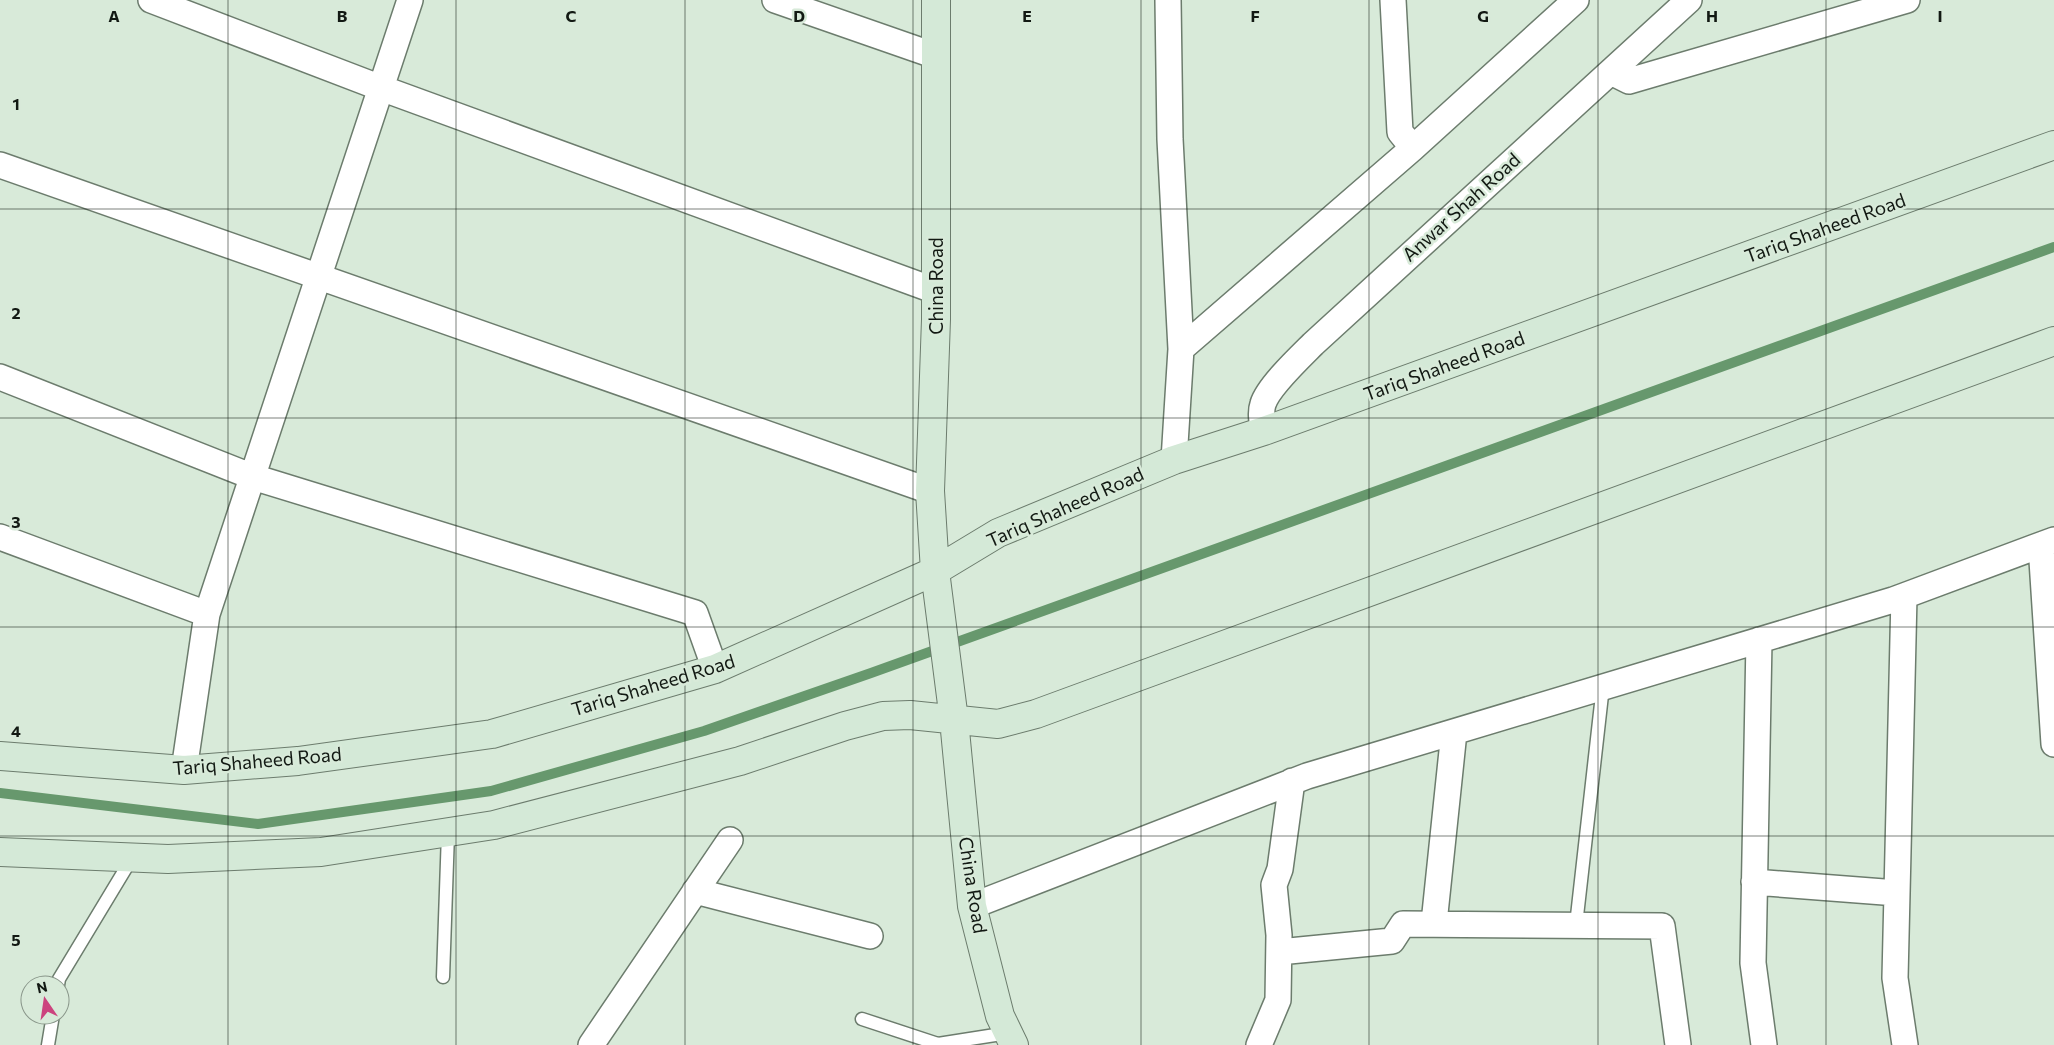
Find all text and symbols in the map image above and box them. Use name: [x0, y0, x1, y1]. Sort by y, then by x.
text: A: [108, 6, 120, 25]
text: B: [337, 6, 348, 25]
text: C: [566, 6, 577, 25]
text: D: [793, 6, 805, 25]
text: E: [1022, 6, 1032, 25]
text: F: [1250, 6, 1260, 25]
text: G: [1477, 6, 1489, 25]
text: H: [1706, 6, 1718, 25]
text: I: [1937, 6, 1943, 25]
text: 1: [12, 94, 20, 113]
street label: Anwar Shah Road: [1397, 148, 1524, 266]
street label: Tariq Shaheed Road: [1741, 188, 1908, 267]
street label: China Road: [924, 237, 947, 335]
text: 2: [11, 303, 21, 322]
street label: Tariq Shaheed Road: [1360, 326, 1527, 405]
street label: Tariq Shaheed Road: [983, 462, 1147, 552]
text: 3: [11, 512, 21, 531]
street label: Tariq Shaheed Road: [568, 649, 737, 720]
text: 4: [11, 721, 21, 740]
street label: Tariq Shaheed Road: [171, 742, 342, 779]
street label: China Road: [954, 835, 992, 935]
text: 5: [11, 930, 21, 949]
north arrow: [20, 975, 70, 1025]
text: N: [35, 977, 49, 996]

